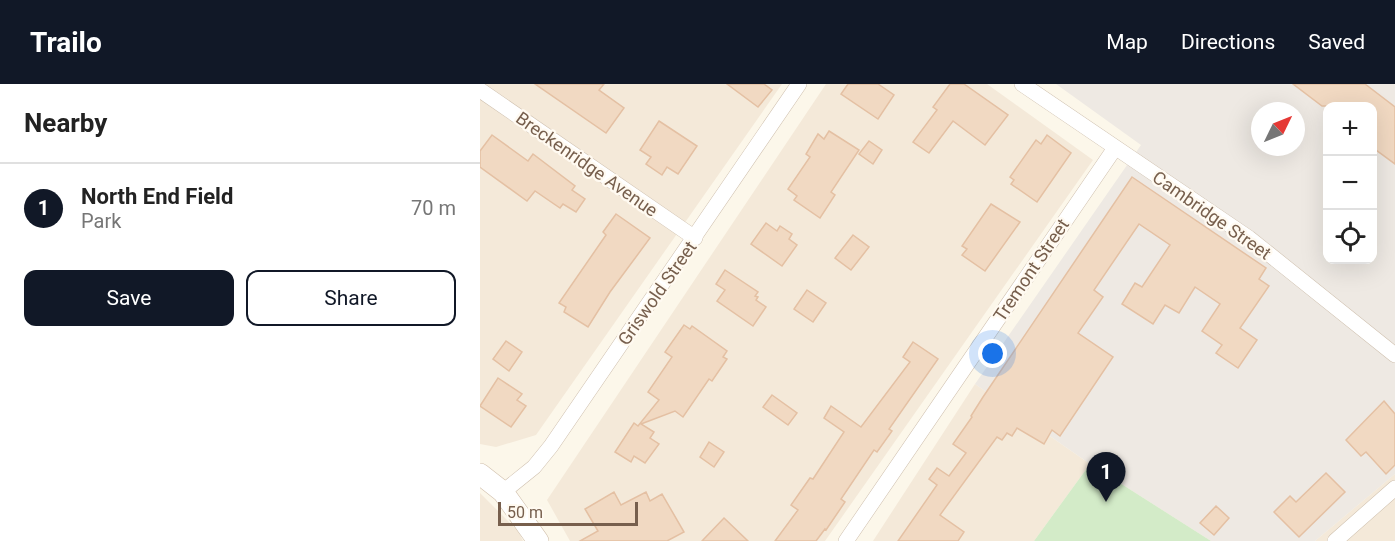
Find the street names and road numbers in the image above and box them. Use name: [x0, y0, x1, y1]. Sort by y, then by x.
street label: Breckenridge Avenue: [512, 107, 662, 221]
street label: Cambridge Street: [1149, 166, 1275, 264]
street label: Tremont Street: [989, 215, 1073, 325]
street label: Griswold Street: [613, 237, 701, 349]

